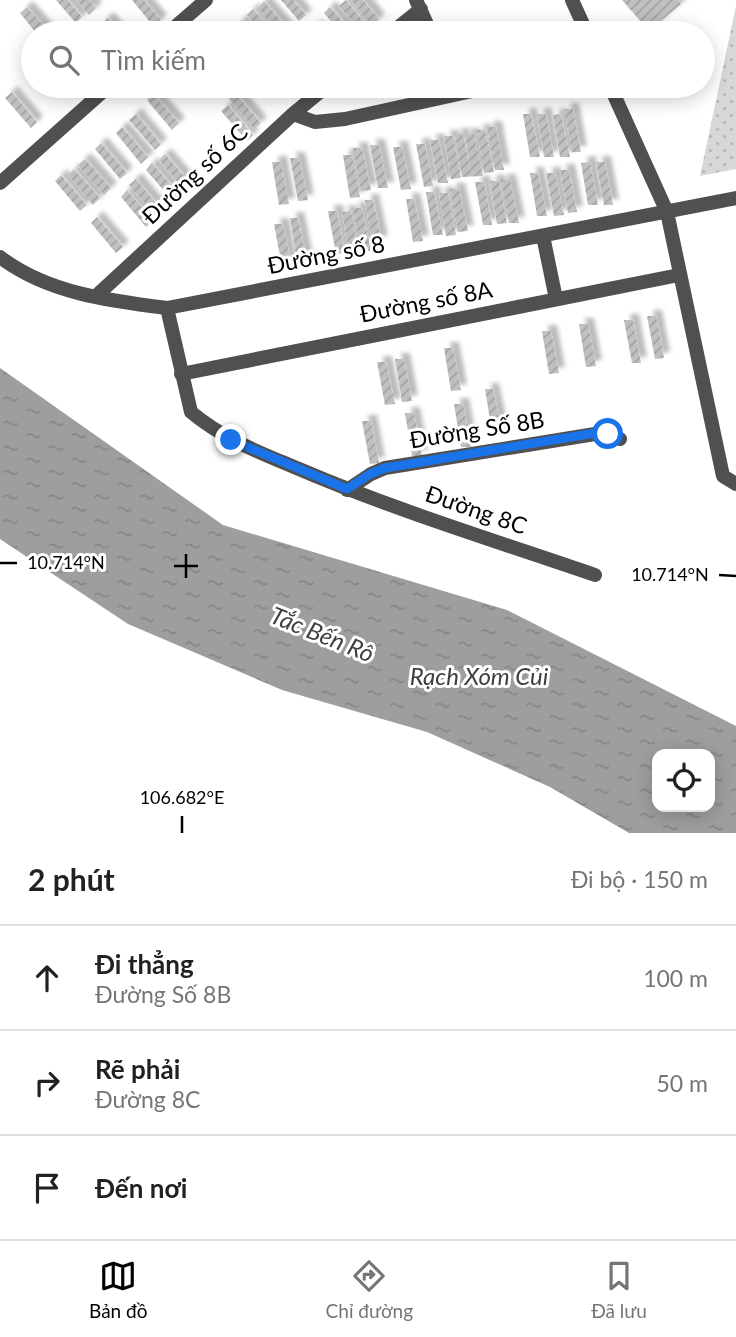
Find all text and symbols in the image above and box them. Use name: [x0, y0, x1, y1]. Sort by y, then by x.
search box: [21, 21, 715, 98]
icon: search: [45, 41, 83, 79]
text: Tìm kiếm: [101, 44, 206, 76]
street label: Đường số 6C: [136, 117, 253, 229]
street label: Đường số 8: [265, 229, 387, 279]
street label: Đường số 8A: [357, 274, 495, 328]
street label: Đường Số 8B: [407, 405, 546, 453]
route start: [592, 418, 623, 449]
route end: [215, 424, 246, 455]
street label: Đường 8C: [422, 479, 531, 539]
text: 10.714°N: [27, 551, 105, 573]
text: 10.714°N: [631, 563, 709, 585]
water label: Tắc Bến Rô: [267, 600, 379, 667]
water label: Rạch Xóm Củi: [410, 661, 549, 690]
map controls: [652, 749, 715, 812]
button: locate: [652, 749, 715, 812]
text: 106.682°E: [140, 786, 224, 808]
text: 2 phút: [28, 861, 115, 897]
text: Đi bộ · 150 m: [571, 865, 708, 893]
text: Đi thẳng: [95, 948, 194, 980]
icon: ahead: [28, 959, 66, 997]
text: 100 m: [643, 964, 708, 992]
text: Đường Số 8B: [95, 980, 231, 1008]
text: Rẽ phải: [95, 1053, 180, 1085]
icon: right: [28, 1064, 66, 1102]
text: 50 m: [657, 1069, 708, 1097]
text: Đường 8C: [95, 1085, 200, 1113]
icon: arrive: [28, 1169, 66, 1207]
text: Đến nơi: [95, 1172, 187, 1204]
tab: Bản đồ: [89, 1257, 148, 1322]
tab: Chỉ đường: [326, 1257, 413, 1322]
tab: Đã lưu: [591, 1257, 647, 1322]

